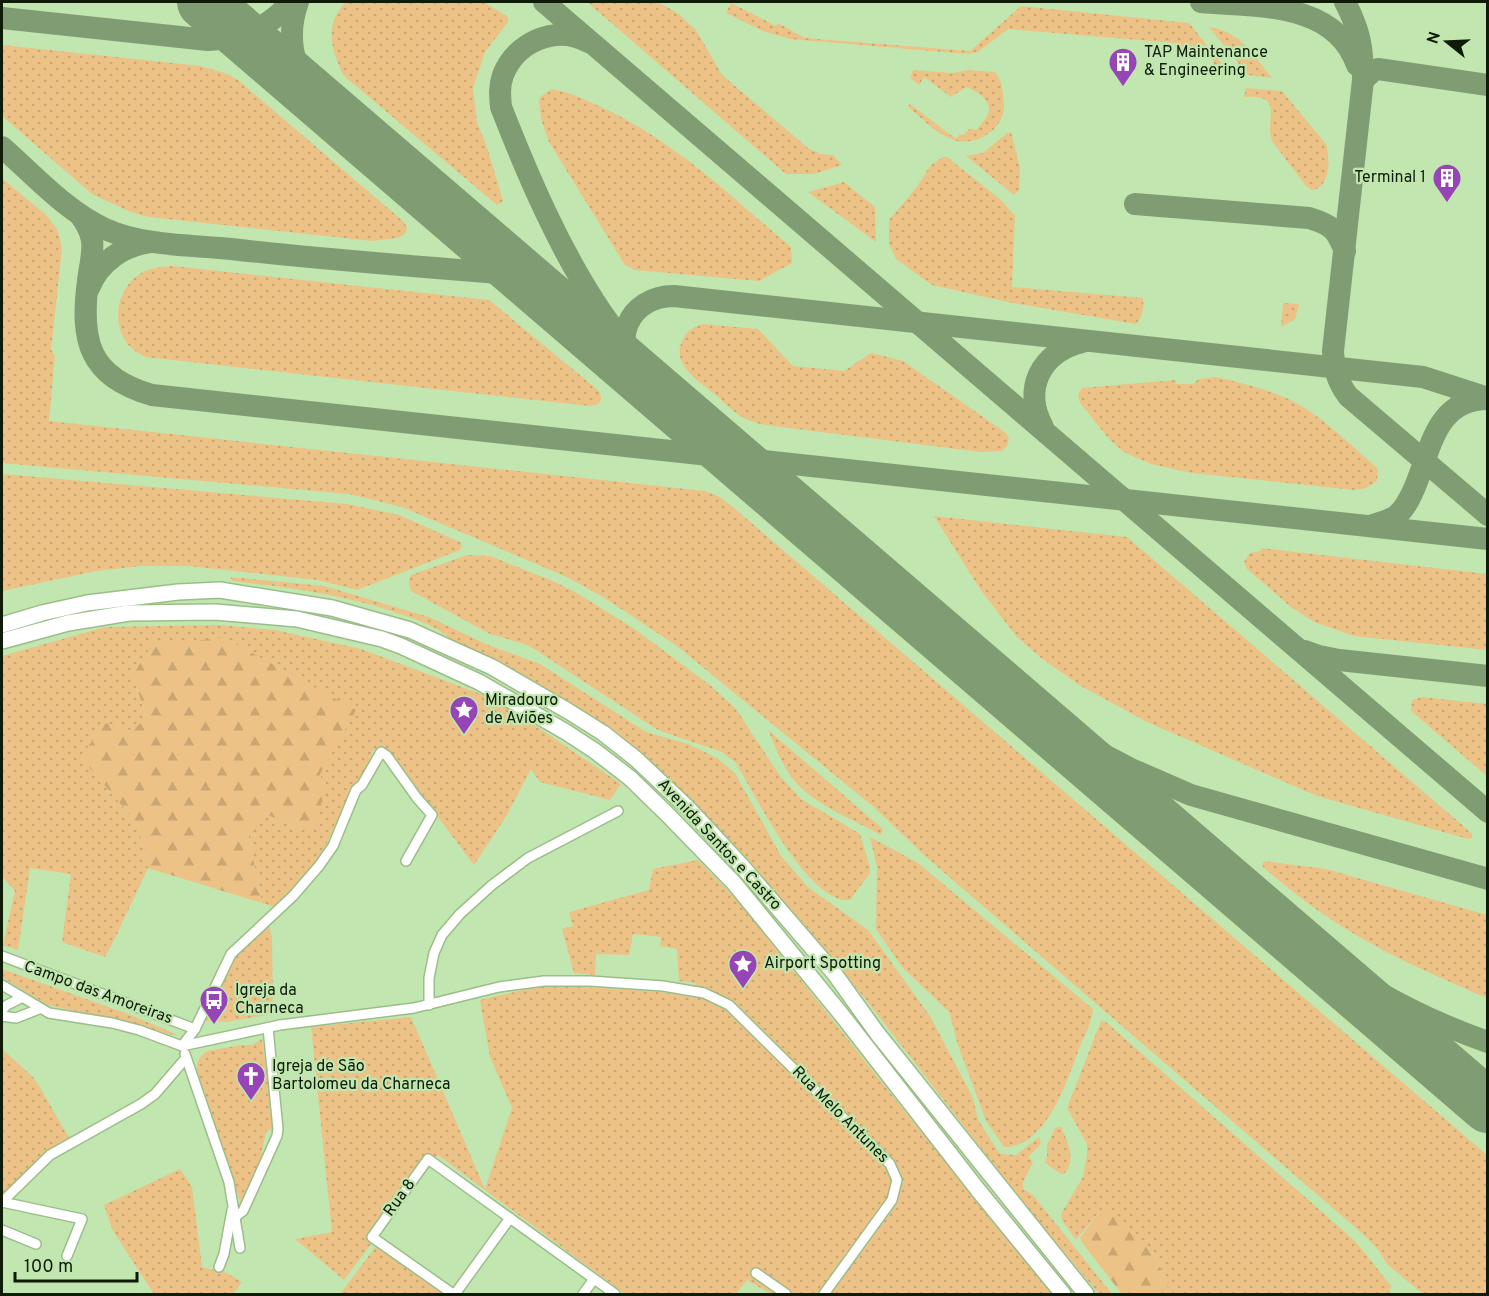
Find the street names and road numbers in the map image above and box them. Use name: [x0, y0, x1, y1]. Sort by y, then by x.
street label: Avenida Santos e Castro: [653, 775, 785, 915]
street label: Campo das Amoreiras: [21, 957, 175, 1029]
street label: Rua Melo Antunes: [787, 1062, 893, 1168]
street label: Rua 8: [380, 1175, 420, 1221]

